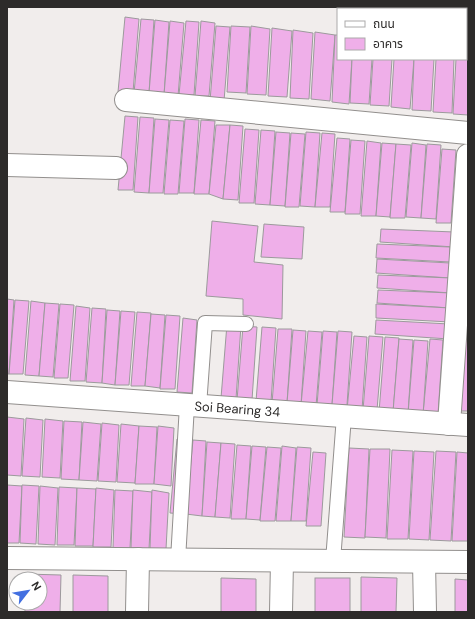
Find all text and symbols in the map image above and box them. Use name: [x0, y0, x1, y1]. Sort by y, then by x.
legend: [337, 8, 467, 60]
text: ถนน: [373, 16, 395, 32]
text: อาคาร: [373, 36, 403, 52]
street label: Soi Bearing 34: [194, 397, 281, 421]
north arrow: [8, 571, 48, 611]
text: N: [29, 579, 45, 593]

